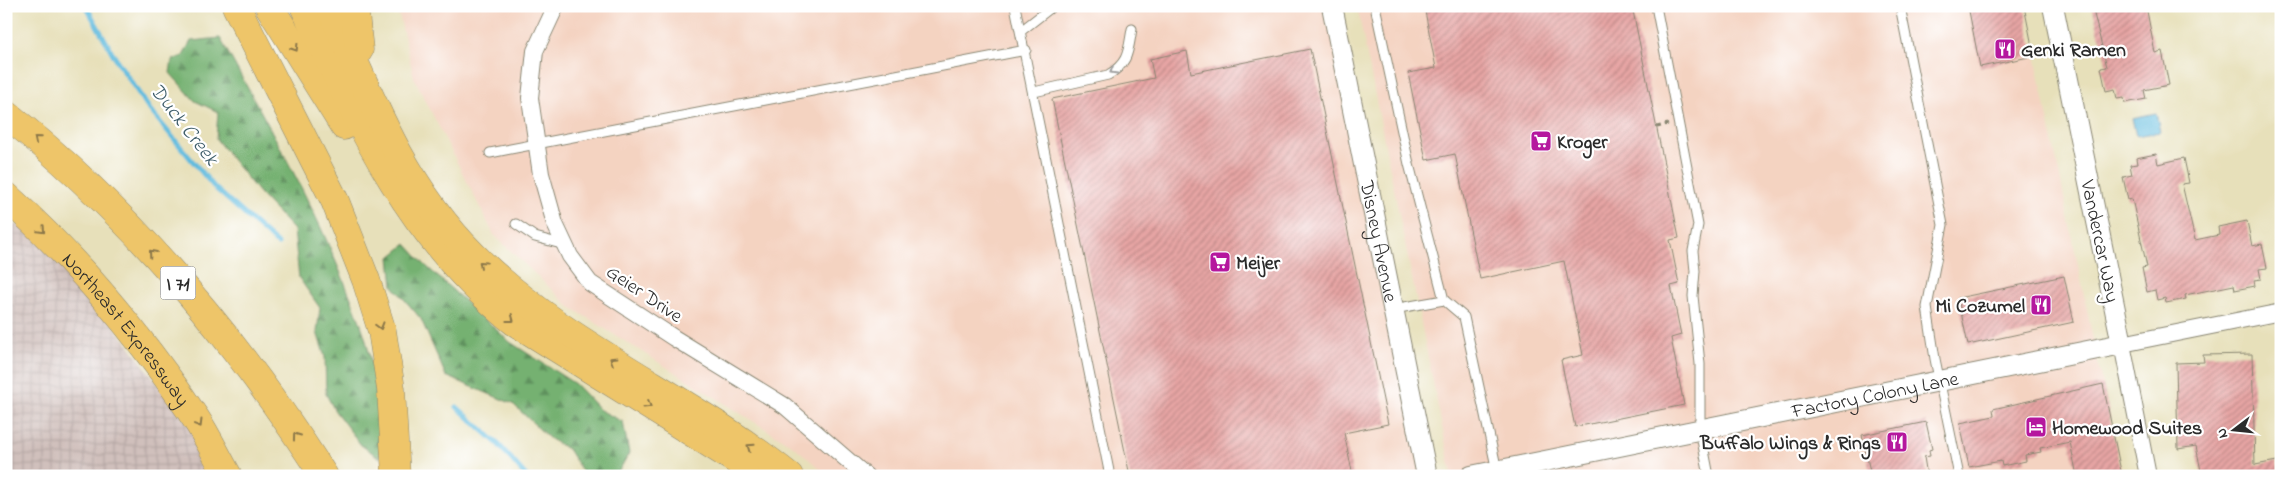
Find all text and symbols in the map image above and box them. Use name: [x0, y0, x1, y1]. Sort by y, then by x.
restaurant icon: Genki Ramen: [1993, 37, 2017, 61]
place label: Genki Ramen: [2021, 37, 2126, 66]
one-way arrow: [288, 42, 298, 51]
one-way arrow: [1110, 64, 1119, 74]
water label: Duck Creek: [142, 78, 226, 173]
supermarket icon: Kroger: [1529, 129, 1553, 153]
place label: Kroger: [1557, 129, 1608, 159]
one-way arrow: [34, 136, 43, 145]
street label: Disney Avenue: [1350, 177, 1404, 305]
street label: Vandercar Way: [2071, 177, 2126, 306]
one-way arrow: [36, 224, 45, 233]
street label: Northeast Expressway: [54, 247, 196, 413]
one-way arrow: [149, 250, 158, 259]
supermarket icon: Meijer: [1208, 250, 1232, 274]
place label: Meijer: [1236, 250, 1281, 279]
street label: Geier Drive: [599, 259, 688, 331]
one-way arrow: [479, 260, 488, 269]
road number: I 71: [160, 266, 196, 300]
place label: Mi Cozumel: [1935, 293, 2025, 322]
restaurant icon: Mi Cozumel: [2029, 293, 2053, 317]
one-way arrow: [505, 313, 514, 321]
one-way arrow: [375, 322, 385, 330]
one-way arrow: [609, 356, 618, 366]
street label: Factory Colony Lane: [1788, 365, 1961, 428]
one-way arrow: [643, 399, 652, 409]
north arrow: [2210, 404, 2260, 454]
hotel icon: Homewood Suites: [2024, 415, 2048, 439]
place label: Homewood Suites: [2052, 415, 2202, 444]
one-way arrow: [192, 418, 202, 427]
text: N: [2212, 426, 2234, 441]
place label: Buffalo Wings & Rings: [1699, 430, 1881, 460]
restaurant icon: Buffalo Wings & Rings: [1885, 430, 1909, 454]
one-way arrow: [293, 432, 302, 441]
one-way arrow: [746, 444, 756, 453]

